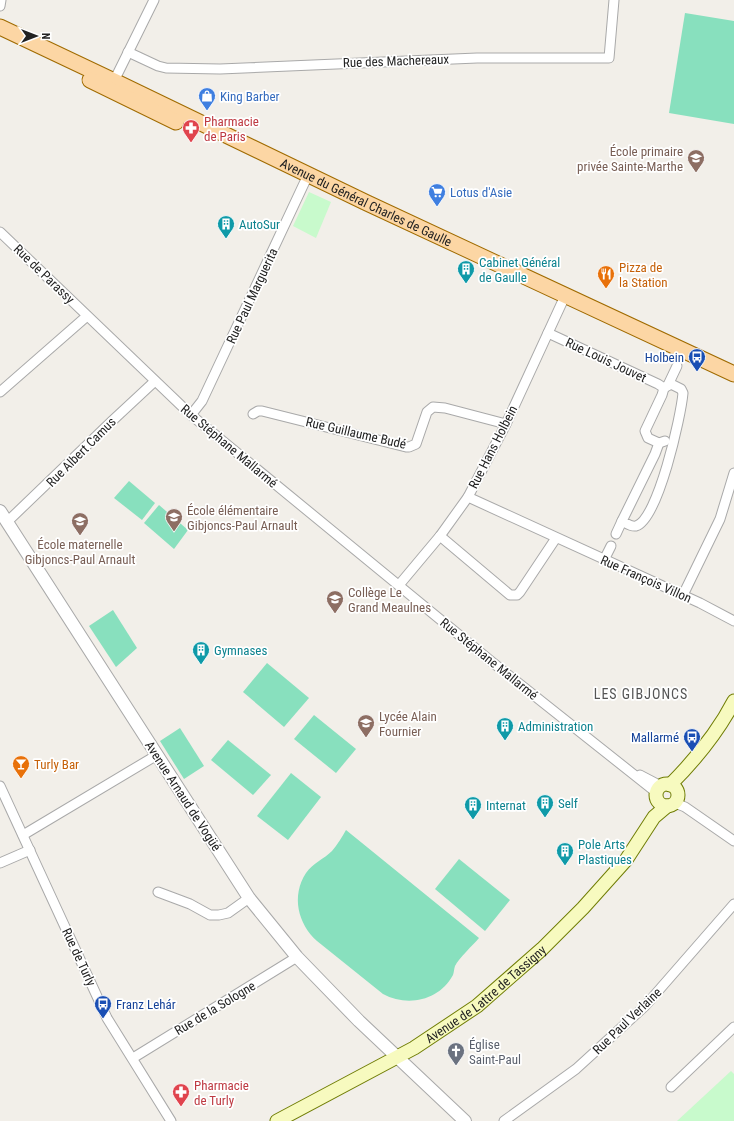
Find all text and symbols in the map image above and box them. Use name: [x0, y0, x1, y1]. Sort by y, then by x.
north arrow: [16, 16, 56, 56]
text: N: [39, 33, 52, 40]
street label: Rue des Machereaux: [343, 52, 450, 70]
shop icon: King Barber: [197, 86, 217, 111]
place label: King Barber: [220, 89, 280, 104]
place label: Pharmacie de Paris: [204, 114, 259, 144]
pharmacy icon: Pharmacie de Paris: [181, 118, 201, 143]
place label: École primaire privée Sainte-Marthe: [577, 144, 683, 174]
school or university icon: École primaire privée Sainte-Marthe: [686, 148, 706, 173]
street label: Avenue du Général Charles de Gaulle: [278, 155, 454, 249]
supermarket icon: Lotus d'Asie: [427, 182, 447, 207]
place label: Lotus d'Asie: [450, 185, 512, 200]
building icon: AutoSur: [216, 214, 236, 239]
place label: AutoSur: [239, 217, 280, 232]
street label: Rue de Parassy: [11, 241, 78, 307]
street label: Rue Paul Marguerita: [223, 246, 281, 346]
place label: Cabinet Général de Gaulle: [479, 255, 560, 285]
building icon: Cabinet Général de Gaulle: [456, 259, 476, 284]
place label: Pizza de la Station: [619, 260, 668, 290]
restaurant icon: Pizza de la Station: [596, 264, 616, 289]
street label: Rue Louis Jouvet: [563, 335, 649, 385]
bus stop icon: Holbein: [687, 347, 707, 372]
place label: Holbein: [645, 350, 684, 365]
street label: Rue Stéphane Mallarmé: [178, 401, 280, 491]
street label: Rue Hans Holbein: [466, 403, 520, 491]
street label: Rue Albert Camus: [43, 414, 119, 490]
street label: Rue Guillaume Budé: [304, 414, 408, 452]
place label: École élémentaire Gibjoncs-Paul Arnault: [187, 503, 298, 533]
school or university icon: École élémentaire Gibjoncs-Paul Arnault: [164, 507, 184, 532]
school or university icon: École maternelle Gibjoncs-Paul Arnault: [70, 511, 90, 536]
place label: École maternelle Gibjoncs-Paul Arnault: [25, 537, 135, 567]
street label: Rue François Villon: [598, 552, 694, 606]
place label: Collège Le Grand Meaulnes: [348, 585, 431, 615]
school or university icon: Collège Le Grand Meaulnes: [325, 589, 345, 614]
street label: Rue Stéphane Mallarmé: [437, 615, 541, 703]
building icon: Gymnases: [191, 640, 211, 665]
place label: Gymnases: [214, 643, 267, 658]
district label: LES GIBJONCS: [594, 686, 688, 702]
place label: Lycée Alain Fournier: [379, 709, 437, 739]
school or university icon: Lycée Alain Fournier: [356, 713, 376, 738]
building icon: Administration: [495, 716, 515, 741]
place label: Administration: [518, 719, 593, 734]
bus stop icon: Mallarmé: [682, 727, 702, 752]
place label: Mallarmé: [631, 730, 679, 745]
street label: Avenue Arnaud de Vogüé: [142, 738, 224, 854]
bar icon: Turly Bar: [11, 754, 31, 779]
place label: Turly Bar: [34, 757, 79, 772]
building icon: Self: [535, 793, 555, 818]
building icon: Internat: [463, 795, 483, 820]
place label: Self: [558, 796, 578, 811]
place label: Internat: [486, 798, 526, 813]
place label: Pole Arts Plastiques: [578, 837, 632, 867]
building icon: Pole Arts Plastiques: [555, 841, 575, 866]
street label: Rue de Turly: [59, 926, 99, 989]
street label: Avenue de Lattre de Tassigny: [422, 941, 549, 1046]
street label: Rue de la Sologne: [172, 978, 258, 1038]
street label: Rue Paul Verlaine: [590, 985, 664, 1057]
bus stop icon: Franz Lehár: [93, 994, 113, 1019]
place label: Franz Lehár: [116, 997, 176, 1012]
place label: Église Saint-Paul: [469, 1037, 521, 1067]
church icon: Église Saint-Paul: [446, 1041, 466, 1066]
place label: Pharmacie de Turly: [194, 1078, 249, 1108]
pharmacy icon: Pharmacie de Turly: [171, 1082, 191, 1107]

